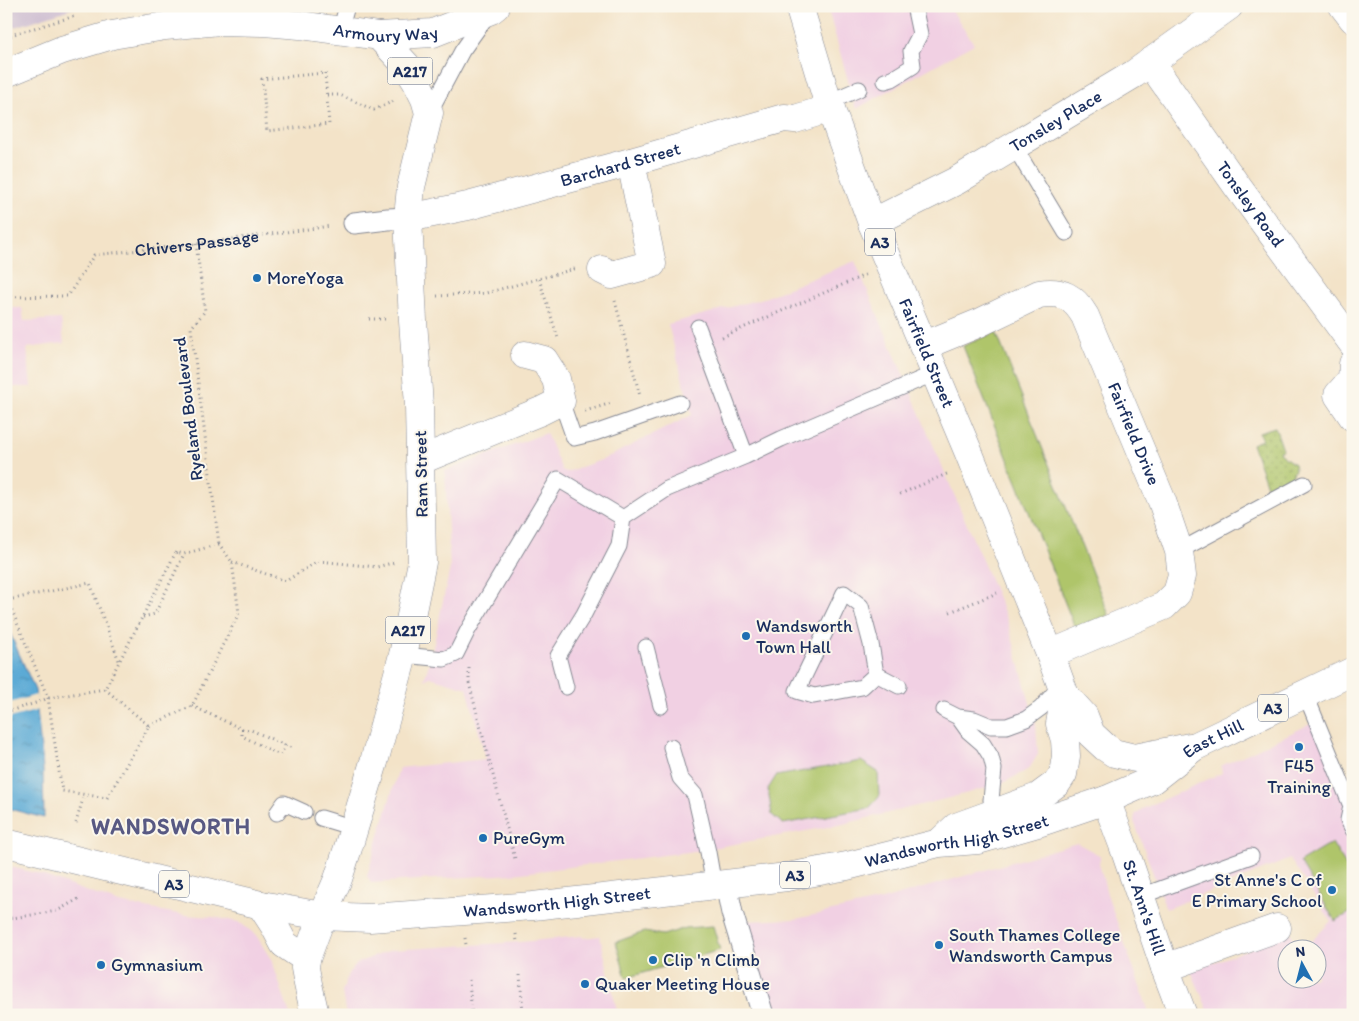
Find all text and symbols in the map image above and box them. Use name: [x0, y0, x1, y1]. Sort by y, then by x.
street label: Armoury Way: [332, 19, 442, 47]
road number: A217: [388, 58, 432, 84]
street label: Tonsley Place: [1005, 85, 1106, 157]
street label: Barchard Street: [558, 137, 683, 192]
street label: Tonsley Road: [1212, 157, 1289, 252]
street label: Chivers Passage: [134, 225, 260, 262]
road number: A3: [865, 228, 895, 256]
place label: MoreYoga: [267, 267, 345, 289]
marker: MoreYoga: [251, 272, 263, 284]
street label: Fairfield Street: [894, 295, 960, 411]
street label: Ryeland Boulevard: [168, 335, 208, 482]
street label: Fairfield Drive: [1103, 379, 1165, 488]
street label: Ram Street: [409, 430, 433, 518]
place label: Wandsworth Town Hall: [756, 615, 853, 658]
road number: A217: [386, 616, 430, 644]
marker: Wandsworth Town Hall: [740, 630, 752, 642]
road number: A3: [1258, 694, 1288, 721]
street label: East Hill: [1178, 714, 1247, 763]
marker: F45 Training: [1293, 741, 1305, 753]
place label: F45 Training: [1267, 755, 1332, 798]
street label: Wandsworth High Street: [862, 809, 1051, 872]
district label: WANDSWORTH: [91, 813, 251, 840]
place label: PureGym: [493, 827, 565, 849]
marker: PureGym: [477, 832, 489, 844]
street label: St. Ann's Hill: [1118, 857, 1171, 958]
road number: A3: [780, 862, 810, 888]
place label: St Anne's C of E Primary School: [1192, 869, 1322, 912]
road number: A3: [159, 871, 189, 898]
street label: Wandsworth High Street: [462, 882, 652, 922]
marker: St Anne's C of E Primary School: [1326, 884, 1338, 896]
place label: South Thames College Wandsworth Campus: [949, 924, 1120, 967]
north arrow: [1276, 938, 1326, 988]
marker: South Thames College Wandsworth Campus: [933, 939, 945, 951]
text: N: [1295, 943, 1306, 961]
place label: Clip 'n Climb: [663, 949, 760, 971]
place label: Gymnasium: [111, 954, 204, 976]
marker: Clip 'n Climb: [647, 954, 659, 966]
marker: Gymnasium: [95, 959, 107, 971]
place label: Quaker Meeting House: [595, 973, 770, 995]
marker: Quaker Meeting House: [579, 978, 591, 990]

